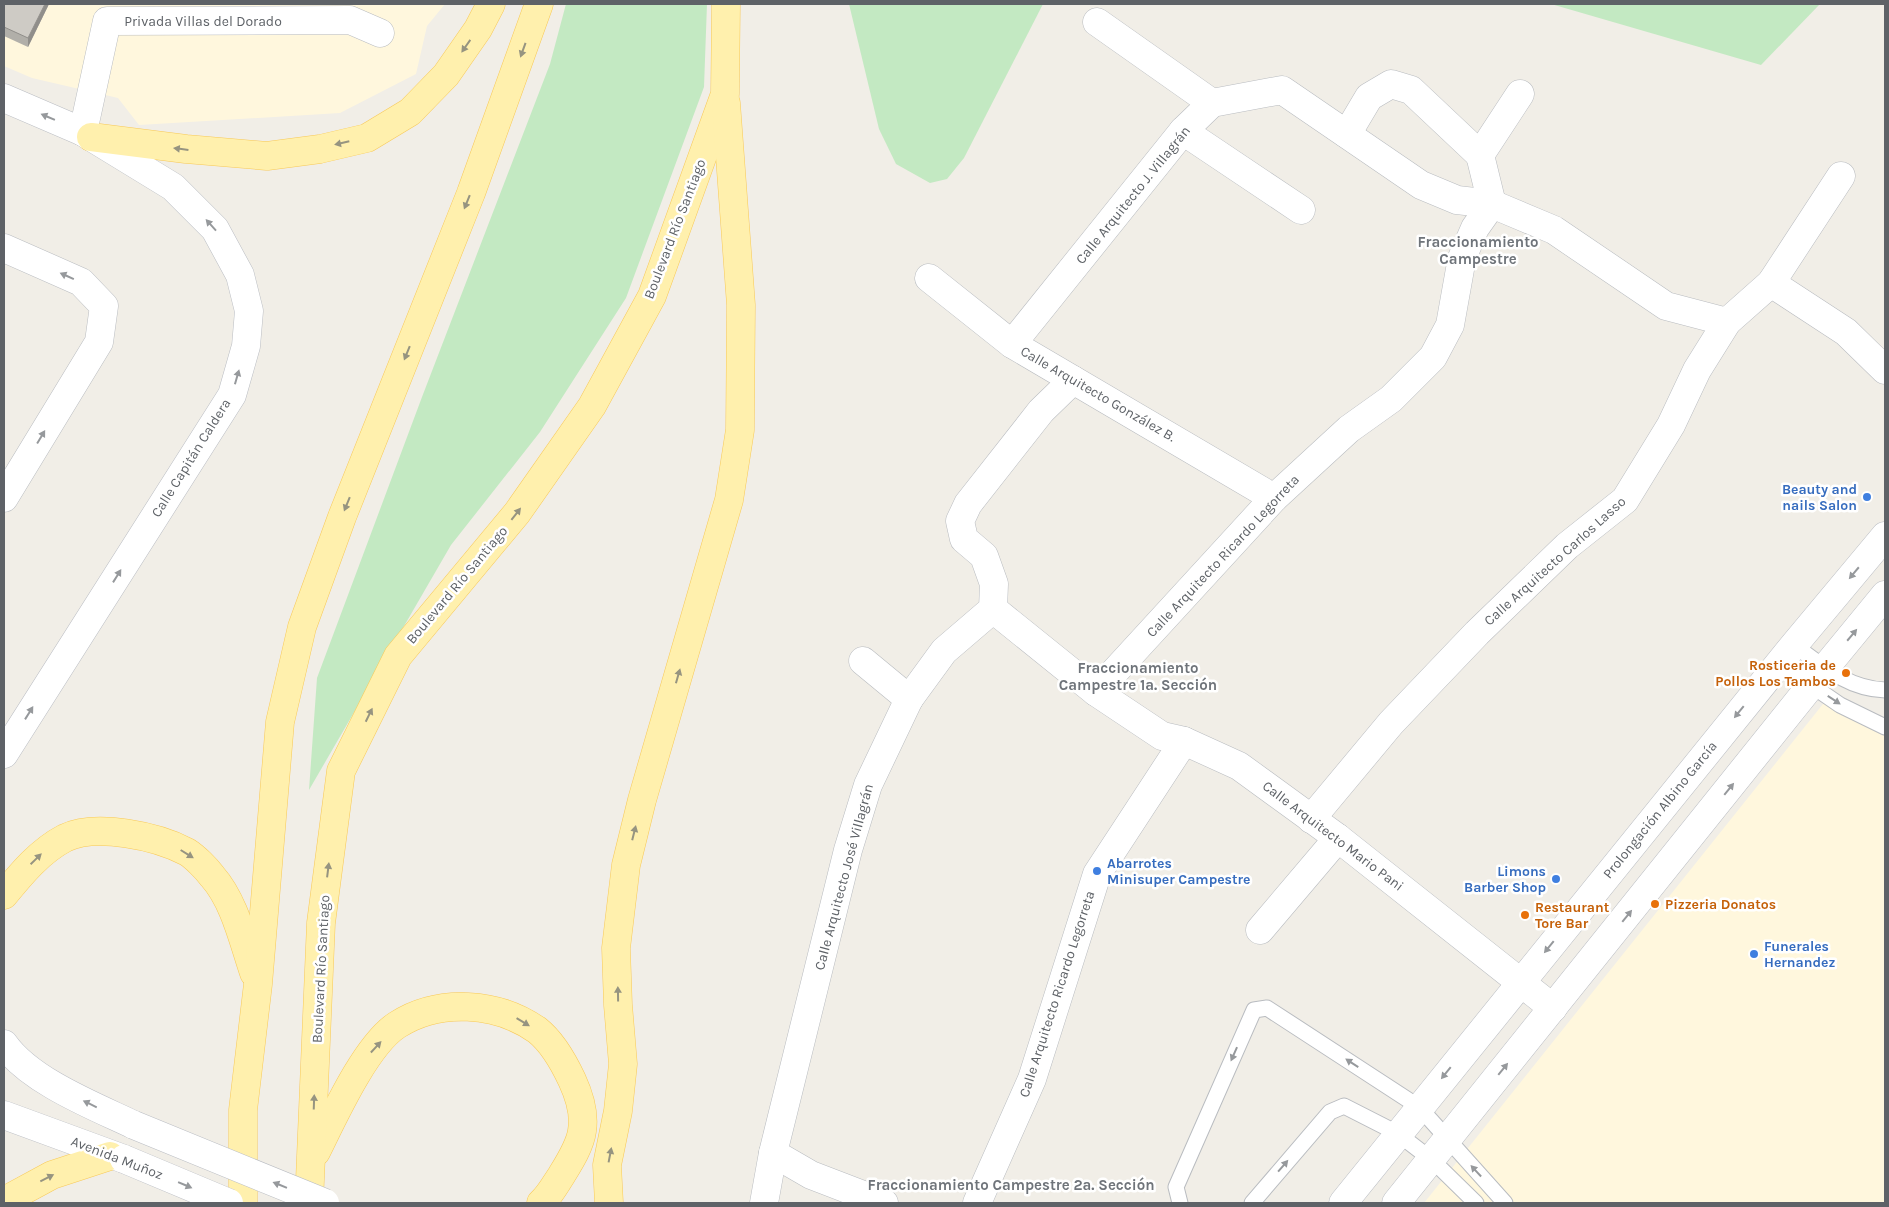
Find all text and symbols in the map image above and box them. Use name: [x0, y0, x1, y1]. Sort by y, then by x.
street label: Privada Villas del Dorado: [124, 13, 282, 30]
one-way arrow: [461, 39, 471, 53]
one-way arrow: [519, 42, 526, 57]
one-way arrow: [40, 113, 55, 121]
street label: Calle Arquitecto J. Villagrán: [1072, 123, 1194, 267]
one-way arrow: [335, 139, 350, 147]
one-way arrow: [173, 145, 189, 153]
street label: Boulevard Río Santiago: [640, 157, 710, 301]
one-way arrow: [463, 195, 471, 210]
one-way arrow: [205, 220, 217, 232]
district label: Fraccionamiento Campestre: [1417, 233, 1539, 268]
one-way arrow: [60, 271, 74, 279]
street label: Calle Arquitecto González B.: [1017, 343, 1179, 446]
one-way arrow: [403, 346, 411, 361]
one-way arrow: [233, 370, 241, 385]
street label: Calle Capitán Caldera: [148, 396, 234, 520]
one-way arrow: [37, 430, 46, 443]
street label: Calle Arquitecto Ricardo Legorreta: [1143, 471, 1303, 641]
place label: Beauty and nails Salon: [1782, 481, 1857, 514]
marker: Beauty and nails Salon: [1861, 491, 1873, 503]
street label: Calle Arquitecto Carlos Lasso: [1481, 493, 1629, 629]
one-way arrow: [343, 497, 351, 512]
one-way arrow: [510, 508, 521, 521]
street label: Boulevard Río Santiago: [403, 523, 511, 647]
one-way arrow: [1849, 567, 1860, 579]
one-way arrow: [112, 569, 121, 582]
one-way arrow: [1847, 629, 1858, 642]
place label: Rosticeria de Pollos Los Tambos: [1715, 657, 1836, 690]
district label: Fraccionamiento Campestre 1a. Sección: [1059, 659, 1217, 694]
marker: Rosticeria de Pollos Los Tambos: [1840, 667, 1852, 679]
one-way arrow: [674, 669, 682, 684]
one-way arrow: [1827, 695, 1841, 705]
one-way arrow: [1734, 705, 1745, 718]
one-way arrow: [25, 706, 34, 719]
one-way arrow: [365, 708, 373, 722]
street label: Prolongación Albino García: [1599, 738, 1721, 882]
street label: Calle Arquitecto Mario Pani: [1259, 777, 1407, 895]
street label: Calle Arquitecto José Villagrán: [811, 782, 877, 972]
one-way arrow: [1723, 783, 1734, 796]
one-way arrow: [630, 825, 638, 840]
one-way arrow: [180, 850, 194, 859]
one-way arrow: [30, 853, 42, 865]
place label: Abarrotes Minisuper Campestre: [1107, 855, 1250, 888]
one-way arrow: [324, 862, 332, 878]
place label: Limons Barber Shop: [1464, 863, 1546, 896]
marker: Abarrotes Minisuper Campestre: [1091, 865, 1103, 877]
marker: Limons Barber Shop: [1550, 873, 1562, 885]
street label: Calle Arquitecto Ricardo Legorreta: [1016, 889, 1098, 1099]
street label: Boulevard Río Santiago: [309, 894, 333, 1044]
place label: Pizzeria Donatos: [1665, 896, 1776, 913]
marker: Pizzeria Donatos: [1649, 898, 1661, 910]
place label: Restaurant Tore Bar: [1535, 899, 1610, 932]
marker: Restaurant Tore Bar: [1519, 909, 1531, 921]
one-way arrow: [1621, 909, 1632, 922]
place label: Funerales Hernandez: [1764, 938, 1835, 971]
one-way arrow: [1543, 940, 1554, 953]
marker: Funerales Hernandez: [1748, 948, 1760, 960]
one-way arrow: [613, 985, 621, 1001]
one-way arrow: [517, 1018, 530, 1027]
one-way arrow: [370, 1041, 382, 1053]
one-way arrow: [1230, 1047, 1238, 1061]
one-way arrow: [1346, 1058, 1359, 1067]
one-way arrow: [1497, 1063, 1508, 1076]
one-way arrow: [1441, 1066, 1452, 1079]
one-way arrow: [311, 1094, 319, 1110]
one-way arrow: [83, 1100, 97, 1108]
street label: Avenida Muñoz: [69, 1133, 165, 1183]
one-way arrow: [606, 1146, 614, 1162]
one-way arrow: [1278, 1160, 1289, 1173]
one-way arrow: [1470, 1165, 1482, 1177]
one-way arrow: [39, 1174, 54, 1182]
district label: Fraccionamiento Campestre 2a. Sección: [867, 1176, 1155, 1194]
one-way arrow: [178, 1181, 192, 1189]
one-way arrow: [272, 1181, 287, 1189]

